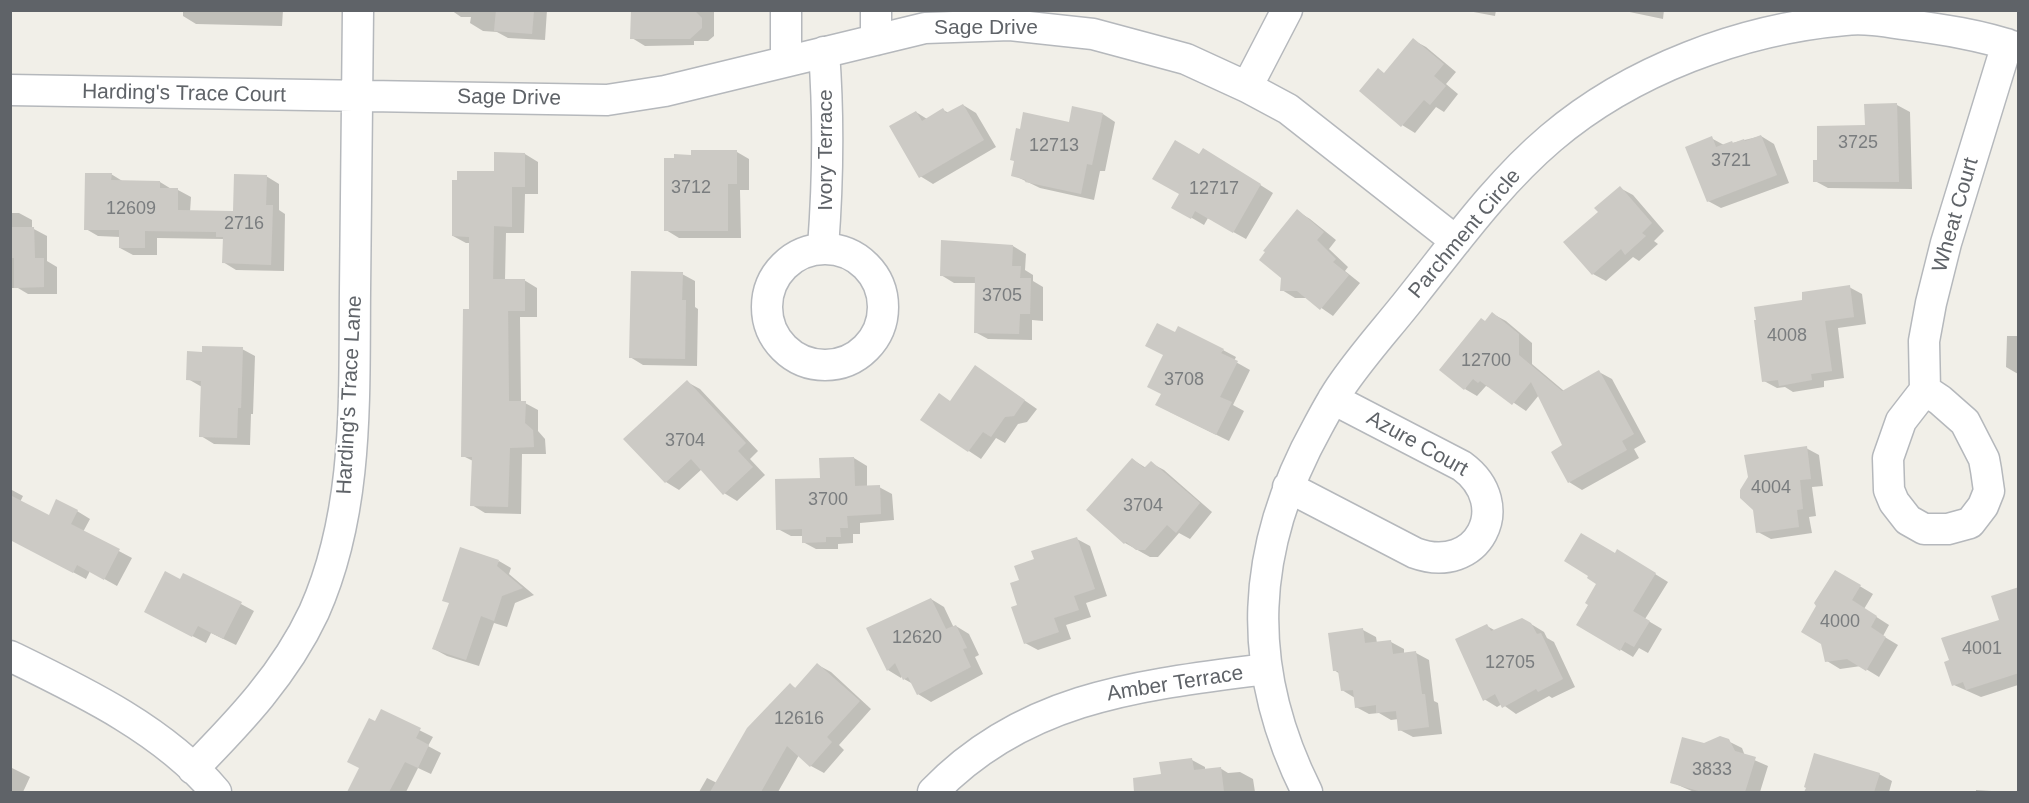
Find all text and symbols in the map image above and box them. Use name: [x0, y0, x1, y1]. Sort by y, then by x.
street label: Sage Drive: [934, 15, 1038, 41]
street label: Harding's Trace Court: [82, 80, 286, 108]
street label: Sage Drive: [457, 84, 561, 112]
street label: Ivory Terrace: [813, 89, 839, 211]
house number: 3725: [1838, 132, 1878, 154]
house number: 12713: [1029, 135, 1079, 157]
house number: 3721: [1711, 150, 1751, 172]
street label: Wheat Court: [1928, 155, 1984, 275]
street label: Parchment Circle: [1404, 164, 1526, 304]
house number: 3712: [671, 177, 711, 199]
house number: 12717: [1189, 178, 1239, 200]
house number: 12609: [106, 198, 156, 220]
house number: 2716: [224, 213, 264, 235]
house number: 3705: [982, 285, 1022, 307]
street label: Harding's Trace Lane: [332, 295, 368, 495]
house number: 4008: [1767, 325, 1807, 347]
house number: 12700: [1461, 350, 1511, 372]
house number: 3708: [1164, 369, 1204, 391]
street label: Azure Court: [1362, 406, 1472, 482]
house number: 3704: [665, 430, 705, 452]
house number: 4004: [1751, 477, 1791, 499]
house number: 3700: [808, 489, 848, 511]
house number: 3704: [1123, 495, 1163, 517]
house number: 4000: [1820, 611, 1860, 633]
house number: 12620: [892, 627, 942, 649]
house number: 4001: [1962, 638, 2002, 660]
house number: 12705: [1485, 652, 1535, 674]
street label: Amber Terrace: [1105, 661, 1245, 707]
house number: 12616: [774, 708, 824, 730]
house number: 3833: [1692, 759, 1732, 781]

